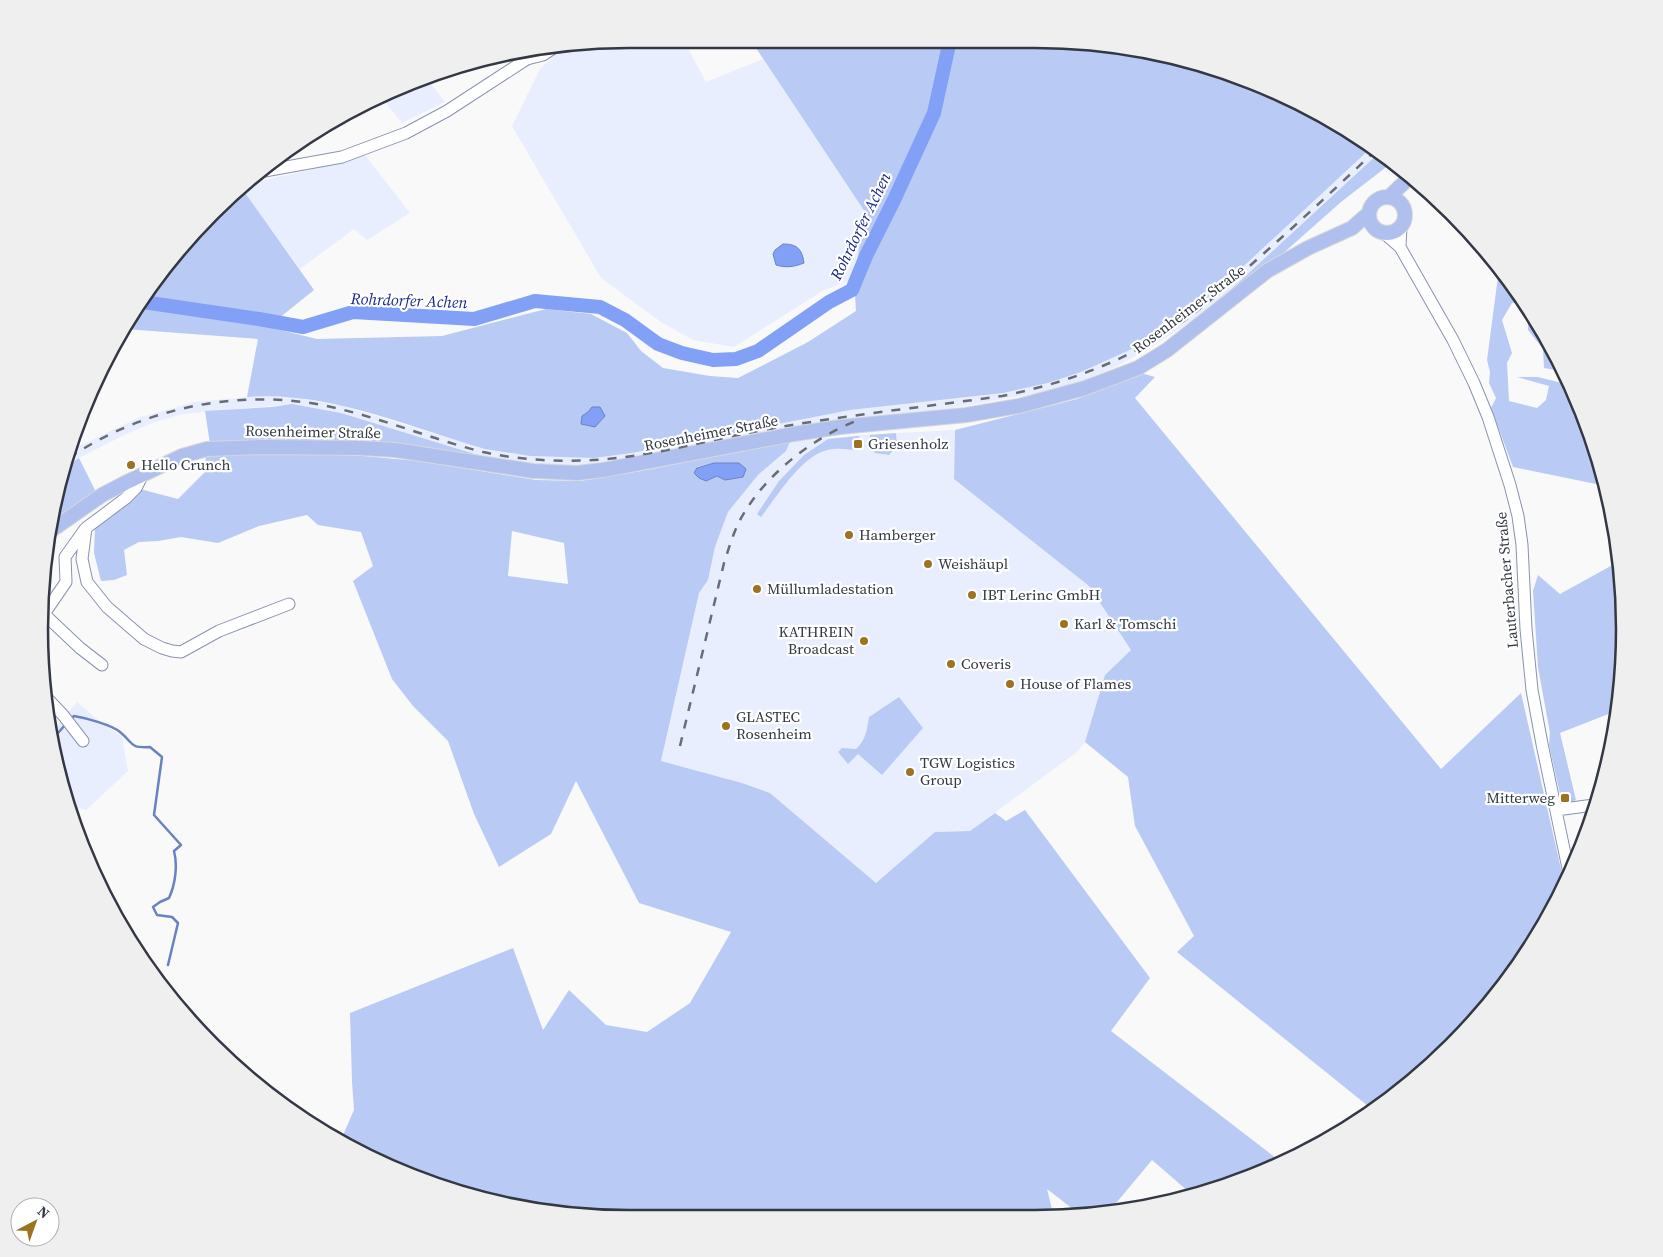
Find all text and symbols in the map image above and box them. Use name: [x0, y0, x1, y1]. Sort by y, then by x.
water label: Rohrdorfer Achen: [824, 169, 895, 284]
street label: Rosenheimer Straße: [1128, 259, 1250, 358]
water label: Rohrdorfer Achen: [349, 287, 468, 313]
street label: Rosenheimer Straße: [642, 409, 780, 456]
street label: Rosenheimer Straße: [245, 420, 382, 443]
place label: Griesenholz: [868, 433, 949, 454]
marker: Griesenholz: [852, 438, 864, 450]
place label: Hello Crunch: [141, 454, 231, 475]
marker: Hello Crunch: [125, 459, 137, 471]
street label: Lauterbacher Straße: [1490, 511, 1523, 649]
place label: Hamberger: [859, 524, 936, 545]
marker: Hamberger: [843, 529, 855, 541]
place label: Weishäupl: [938, 553, 1009, 574]
marker: Weishäupl: [922, 558, 934, 570]
place label: Müllumladestation: [767, 578, 894, 599]
marker: Müllumladestation: [751, 583, 763, 595]
place label: IBT Lerinc GmbH: [982, 584, 1100, 605]
marker: IBT Lerinc GmbH: [966, 589, 978, 601]
place label: Karl & Tomschi: [1074, 613, 1176, 634]
marker: Karl & Tomschi: [1058, 618, 1070, 630]
place label: KATHREIN Broadcast: [779, 621, 854, 659]
marker: KATHREIN Broadcast: [858, 635, 870, 647]
place label: Coveris: [961, 653, 1011, 674]
marker: Coveris: [945, 658, 957, 670]
place label: House of Flames: [1020, 673, 1131, 694]
marker: House of Flames: [1004, 678, 1016, 690]
place label: GLASTEC Rosenheim: [736, 706, 812, 744]
marker: GLASTEC Rosenheim: [720, 720, 732, 732]
place label: TGW Logistics Group: [920, 752, 1015, 790]
marker: TGW Logistics Group: [904, 766, 916, 778]
place label: Mitterweg: [1486, 787, 1555, 808]
marker: Mitterweg: [1559, 792, 1571, 804]
north arrow: [10, 1197, 60, 1247]
text: N: [33, 1201, 54, 1223]

